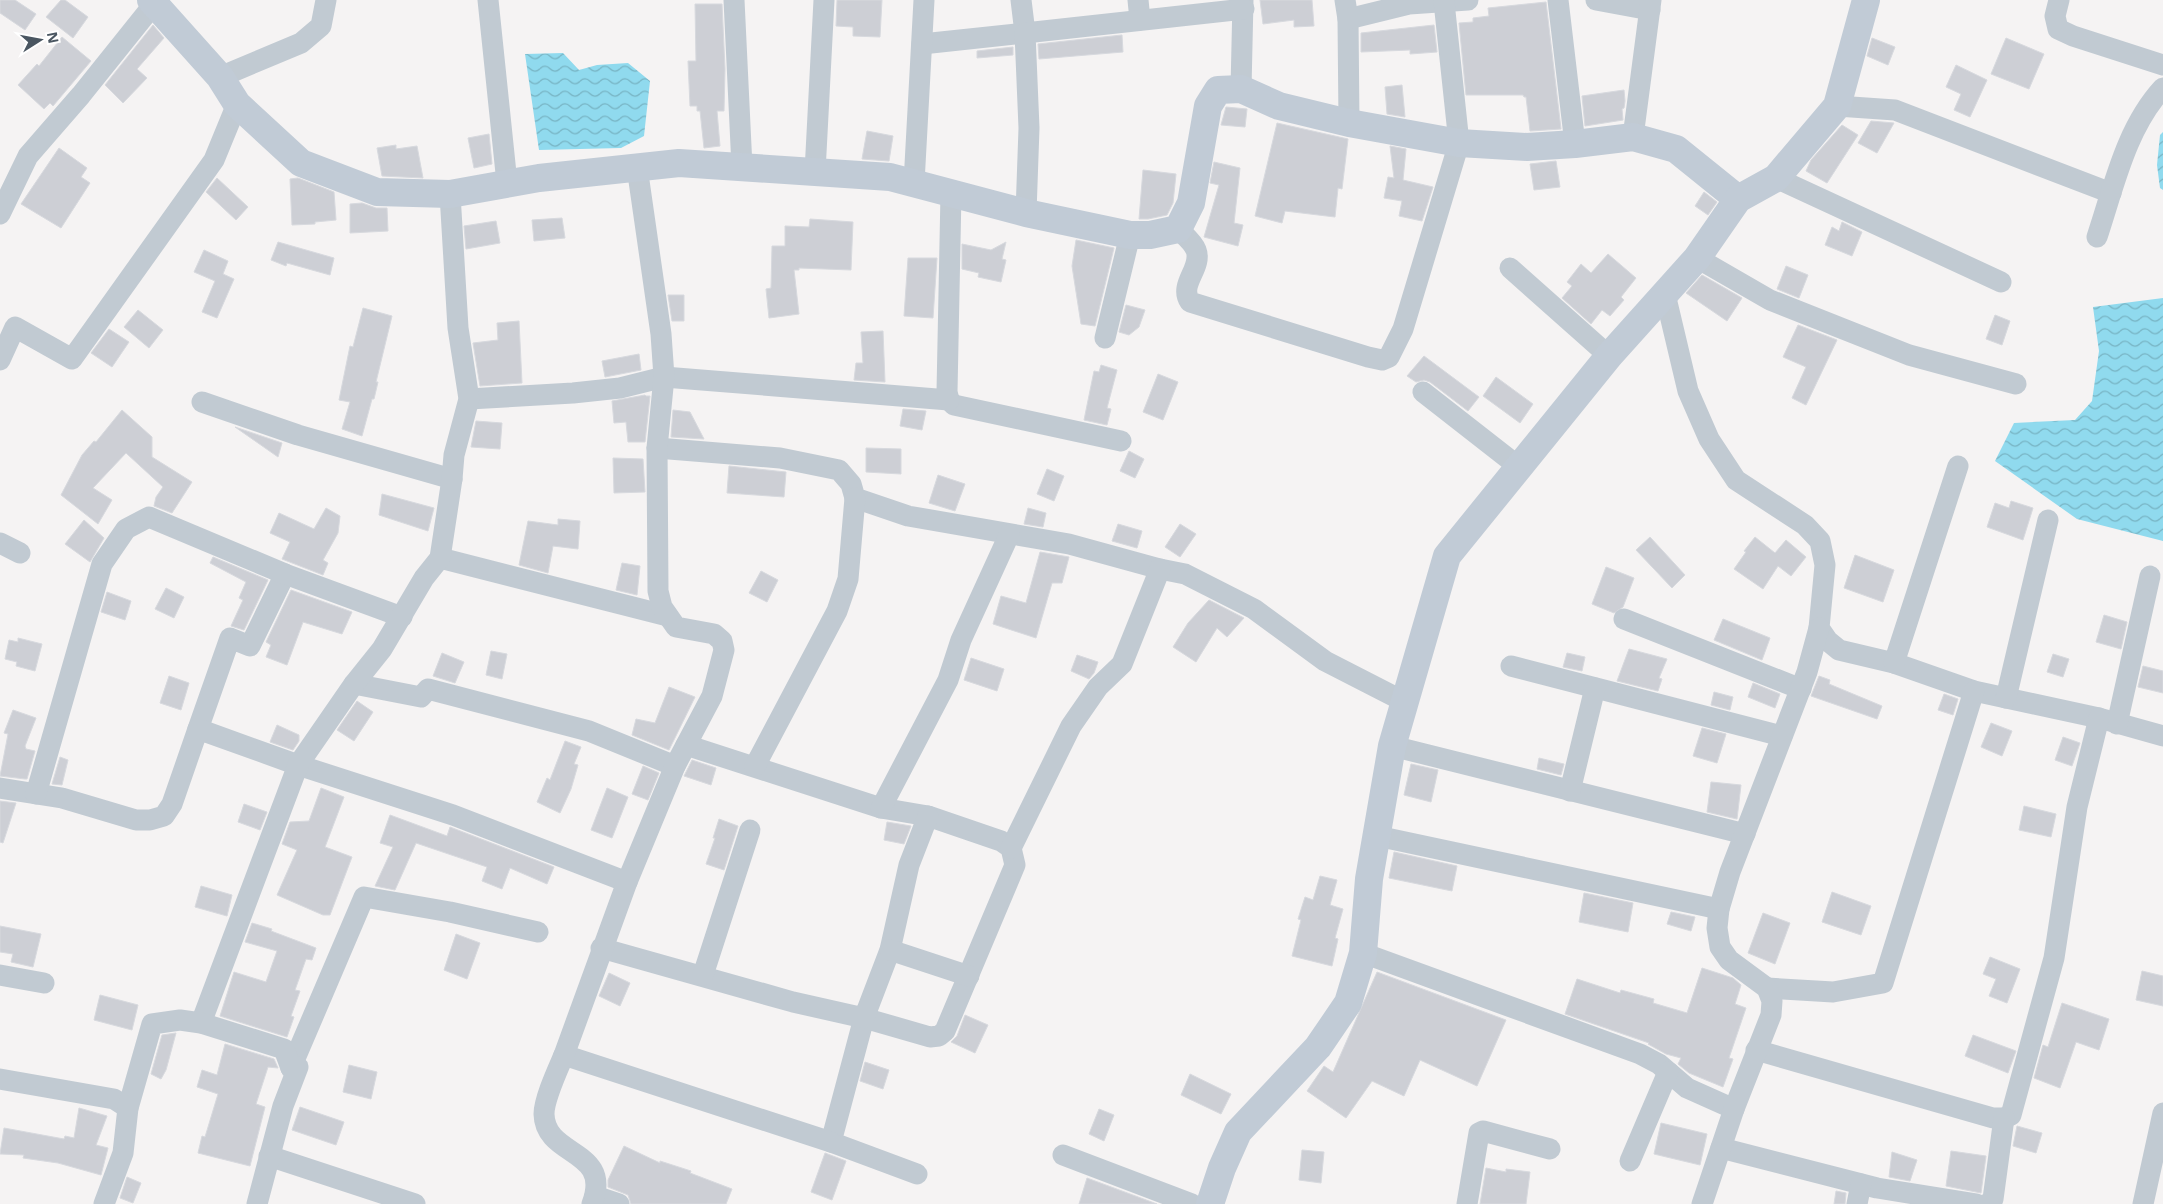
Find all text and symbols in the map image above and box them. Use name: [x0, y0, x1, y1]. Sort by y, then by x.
north arrow: [15, 15, 65, 65]
text: N: [43, 30, 64, 45]

